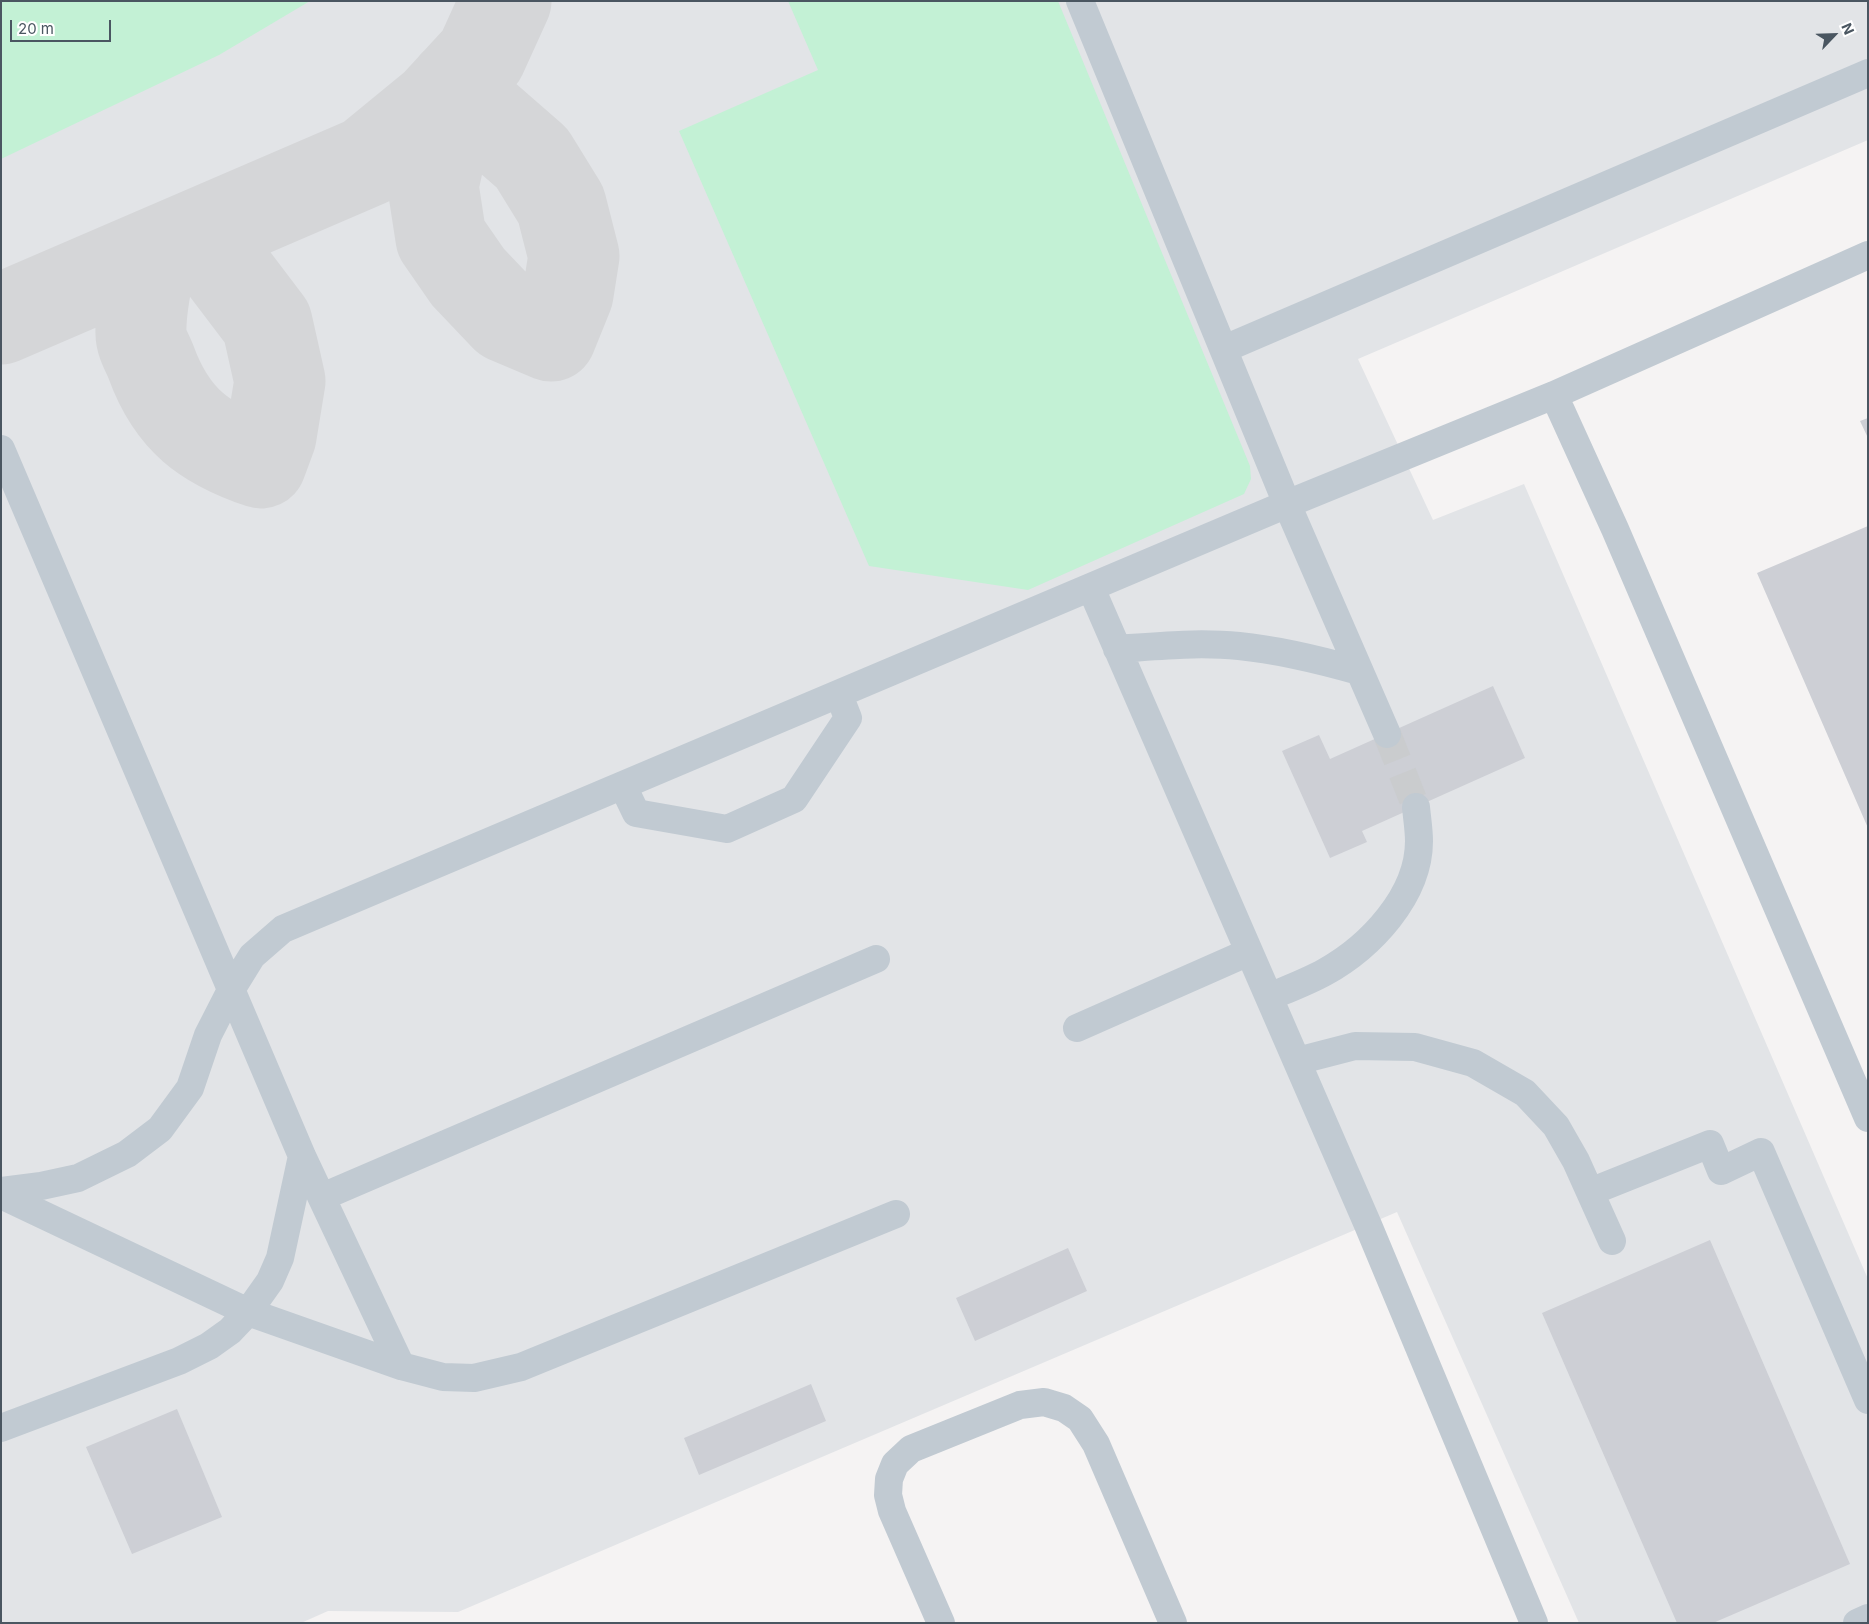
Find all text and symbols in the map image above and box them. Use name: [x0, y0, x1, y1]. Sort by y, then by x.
scale bar: [12, 10, 114, 42]
north arrow: [1809, 10, 1859, 60]
text: 20 m: [18, 19, 54, 38]
text: N: [1838, 20, 1858, 37]

